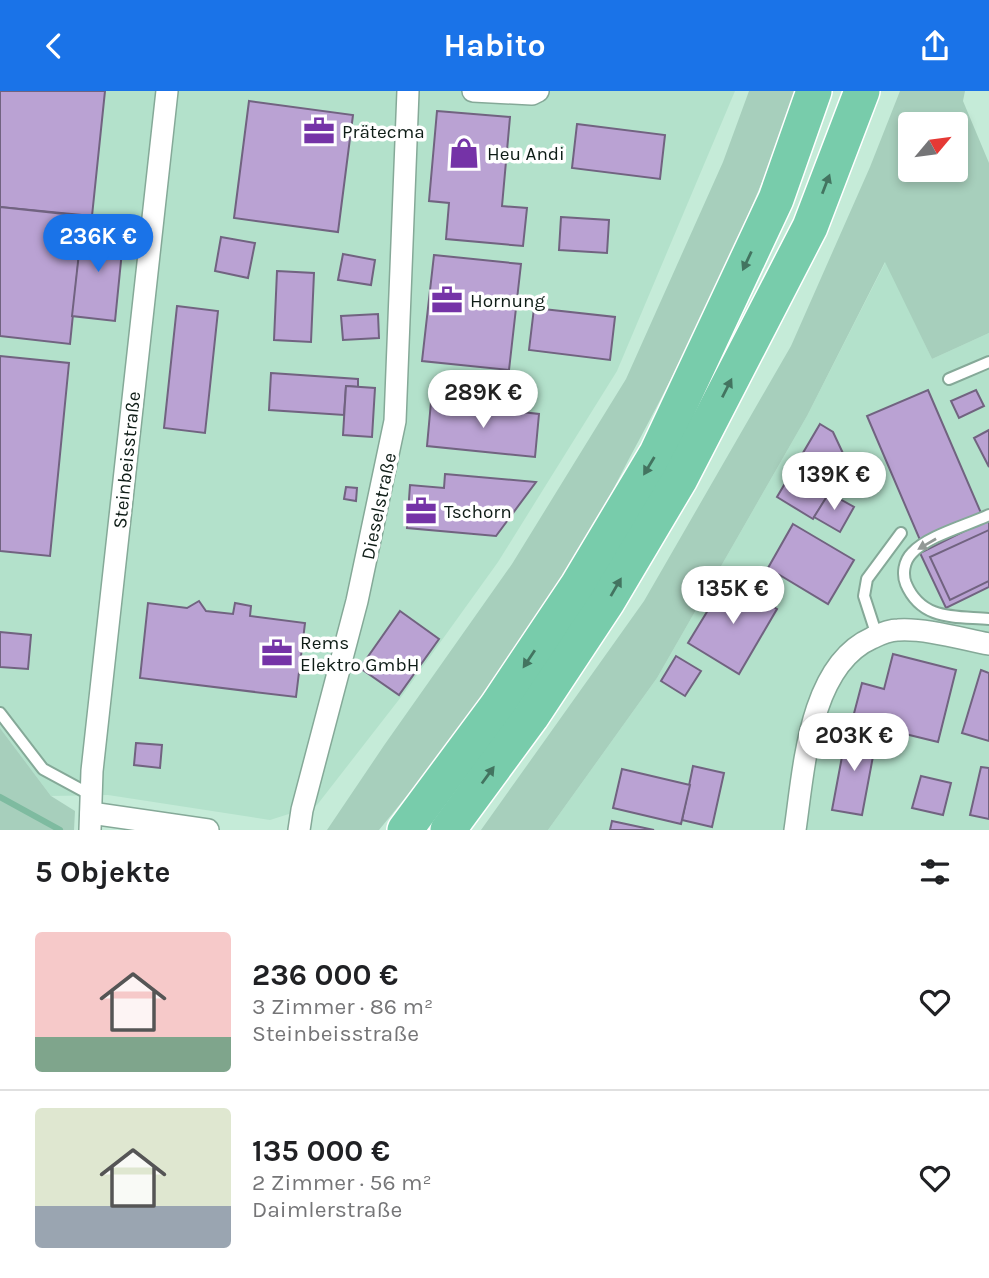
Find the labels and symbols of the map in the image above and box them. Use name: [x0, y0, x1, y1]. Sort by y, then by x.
north arrow: [898, 112, 968, 182]
office icon: Prätecma: [302, 114, 336, 148]
place label: Prätecma: [342, 121, 425, 143]
shop icon: Heu Andi: [447, 136, 481, 170]
place label: Heu Andi: [487, 143, 565, 165]
one-way arrow: [821, 173, 832, 194]
pin: 236K €: [41, 215, 155, 274]
one-way arrow: [741, 251, 753, 271]
office icon: Hornung: [430, 283, 464, 317]
place label: Hornung: [470, 290, 545, 312]
pin: 289K €: [426, 371, 540, 430]
one-way arrow: [721, 378, 732, 398]
street label: Steinbeisstraße: [109, 390, 145, 530]
street label: Dieselstraße: [357, 451, 401, 562]
pin: 139K €: [777, 453, 891, 512]
one-way arrow: [643, 457, 655, 476]
office icon: Tschorn: [404, 494, 438, 528]
place label: Tschorn: [444, 501, 512, 523]
one-way arrow: [918, 538, 937, 550]
pin: 135K €: [676, 567, 790, 626]
one-way arrow: [610, 577, 622, 596]
place label: Rems Elektro GmbH: [300, 632, 419, 676]
office icon: Rems Elektro GmbH: [260, 636, 294, 670]
one-way arrow: [522, 650, 536, 668]
pin: 203K €: [797, 713, 911, 773]
one-way arrow: [481, 766, 495, 784]

